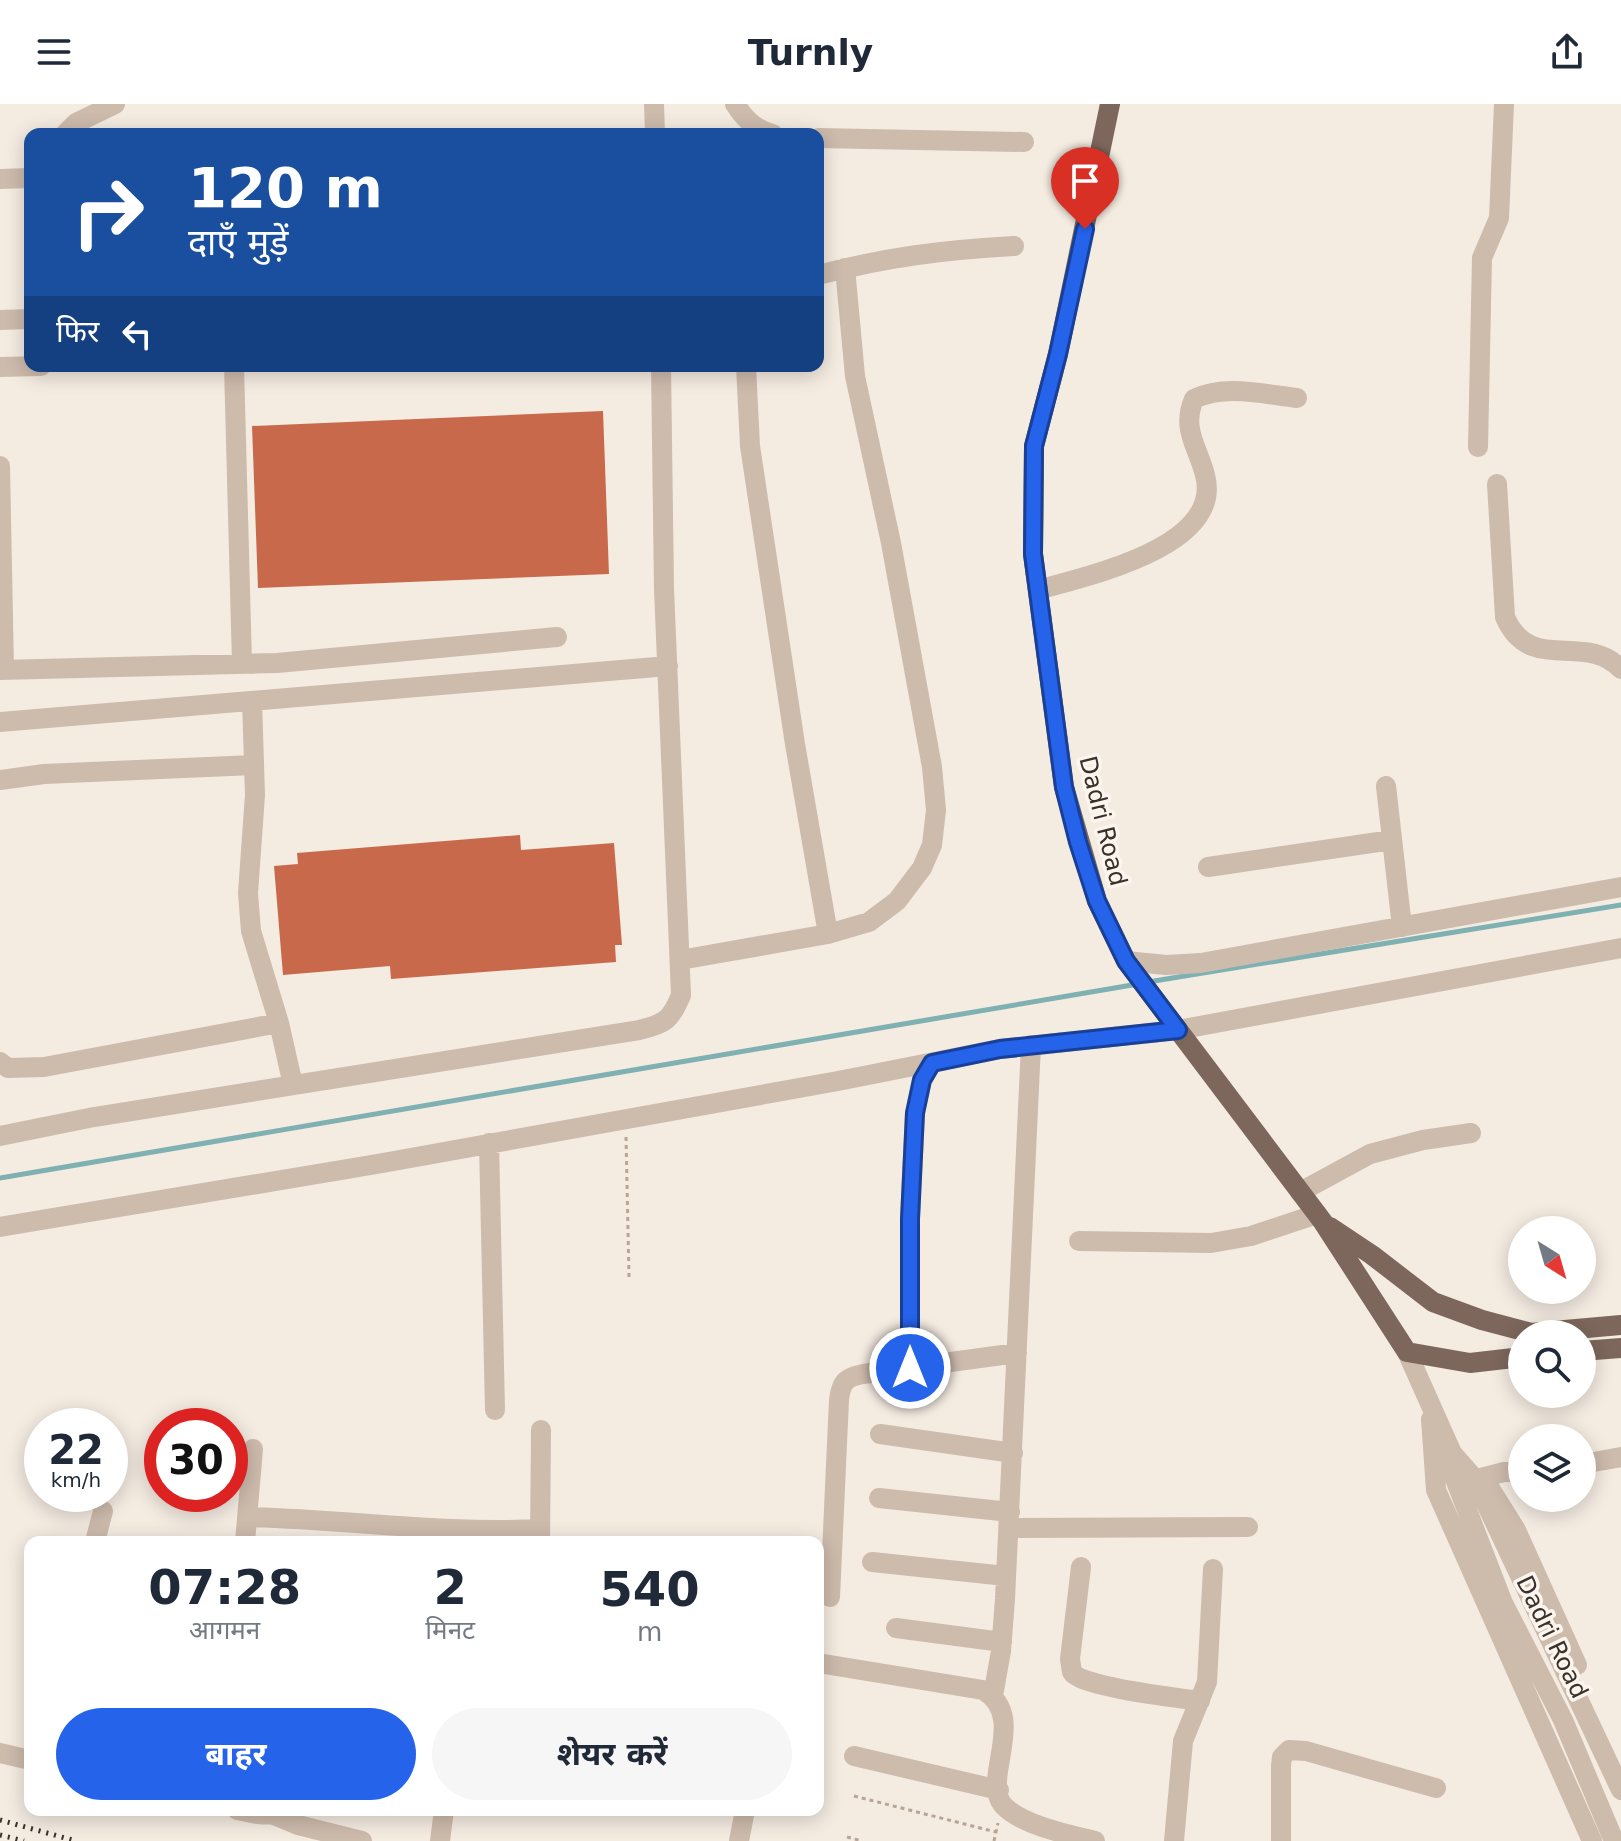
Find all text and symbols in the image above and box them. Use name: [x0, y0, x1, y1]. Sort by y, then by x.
icon: menu: [32, 30, 76, 74]
icon: share: [1545, 30, 1589, 74]
text: Turnly: [748, 32, 873, 73]
pin: [1051, 147, 1119, 229]
text: 120 m: [188, 155, 383, 220]
icon: arrive: [1063, 159, 1107, 203]
icon: right: [56, 160, 160, 264]
text: दाएँ मुड़ें: [188, 222, 289, 263]
icon: left: [115, 312, 159, 356]
text: फिर: [56, 314, 99, 349]
street label: Dadri Road: [1073, 753, 1133, 889]
north arrow: [1508, 1216, 1596, 1304]
map controls: [1508, 1216, 1596, 1512]
button: search: [1508, 1320, 1596, 1408]
position arrow: [868, 1326, 952, 1410]
speed limit sign: 30: [144, 1408, 248, 1512]
button: layers: [1508, 1424, 1596, 1512]
text: 22: [48, 1427, 104, 1473]
text: km/h: [51, 1468, 101, 1492]
text: 07:28: [148, 1559, 301, 1615]
text: 2: [434, 1559, 467, 1615]
text: 540: [599, 1561, 700, 1617]
street label: Dadri Road: [1510, 1571, 1594, 1703]
text: आगमन: [189, 1615, 260, 1645]
text: मिनट: [425, 1615, 475, 1645]
text: m: [637, 1617, 662, 1647]
button: बाहर: [56, 1708, 416, 1800]
button: शेयर करें: [432, 1708, 792, 1800]

